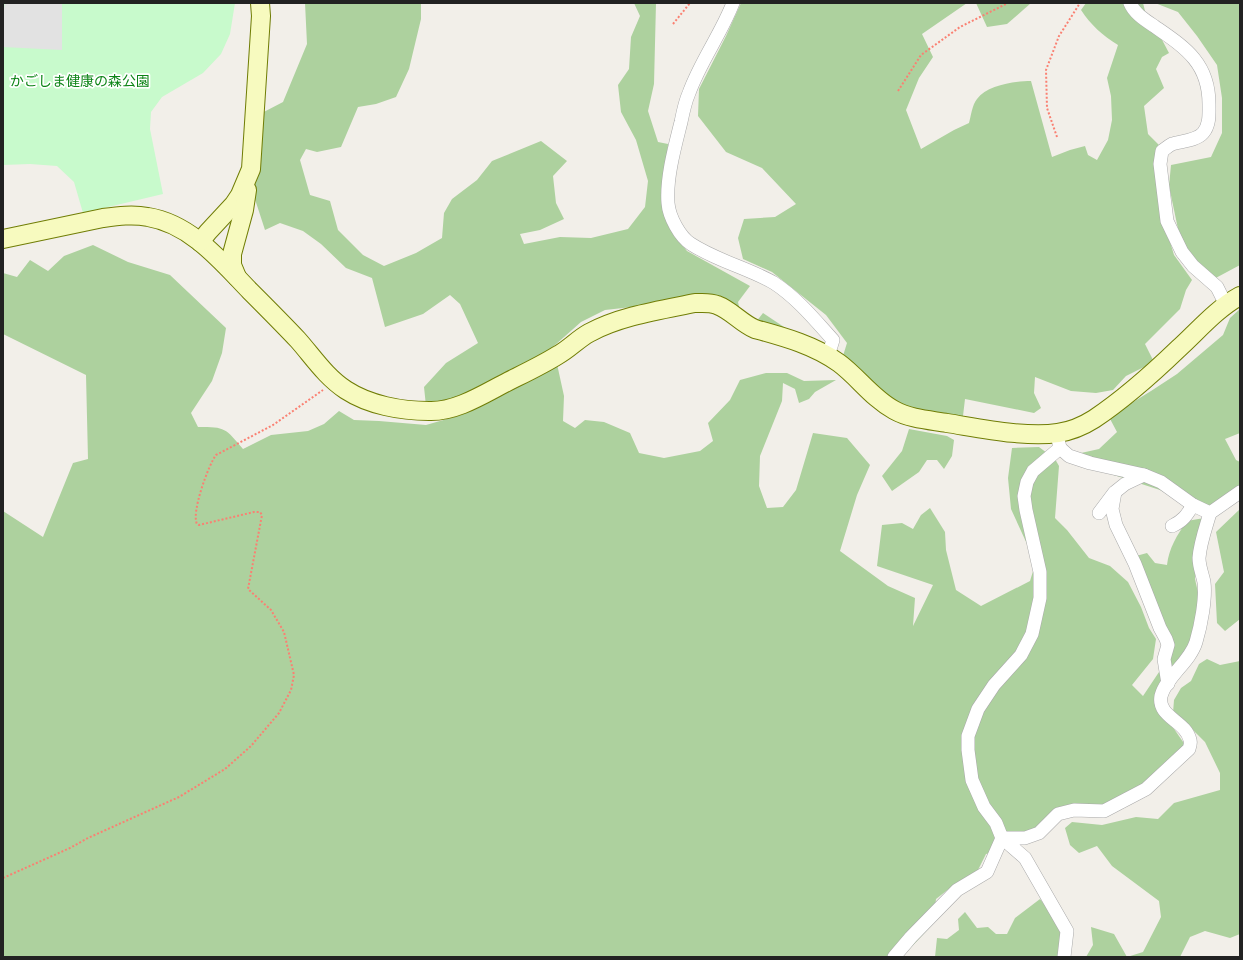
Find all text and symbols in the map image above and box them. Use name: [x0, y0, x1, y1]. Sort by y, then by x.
park label: かごしま健康の森公園: [10, 72, 150, 89]

